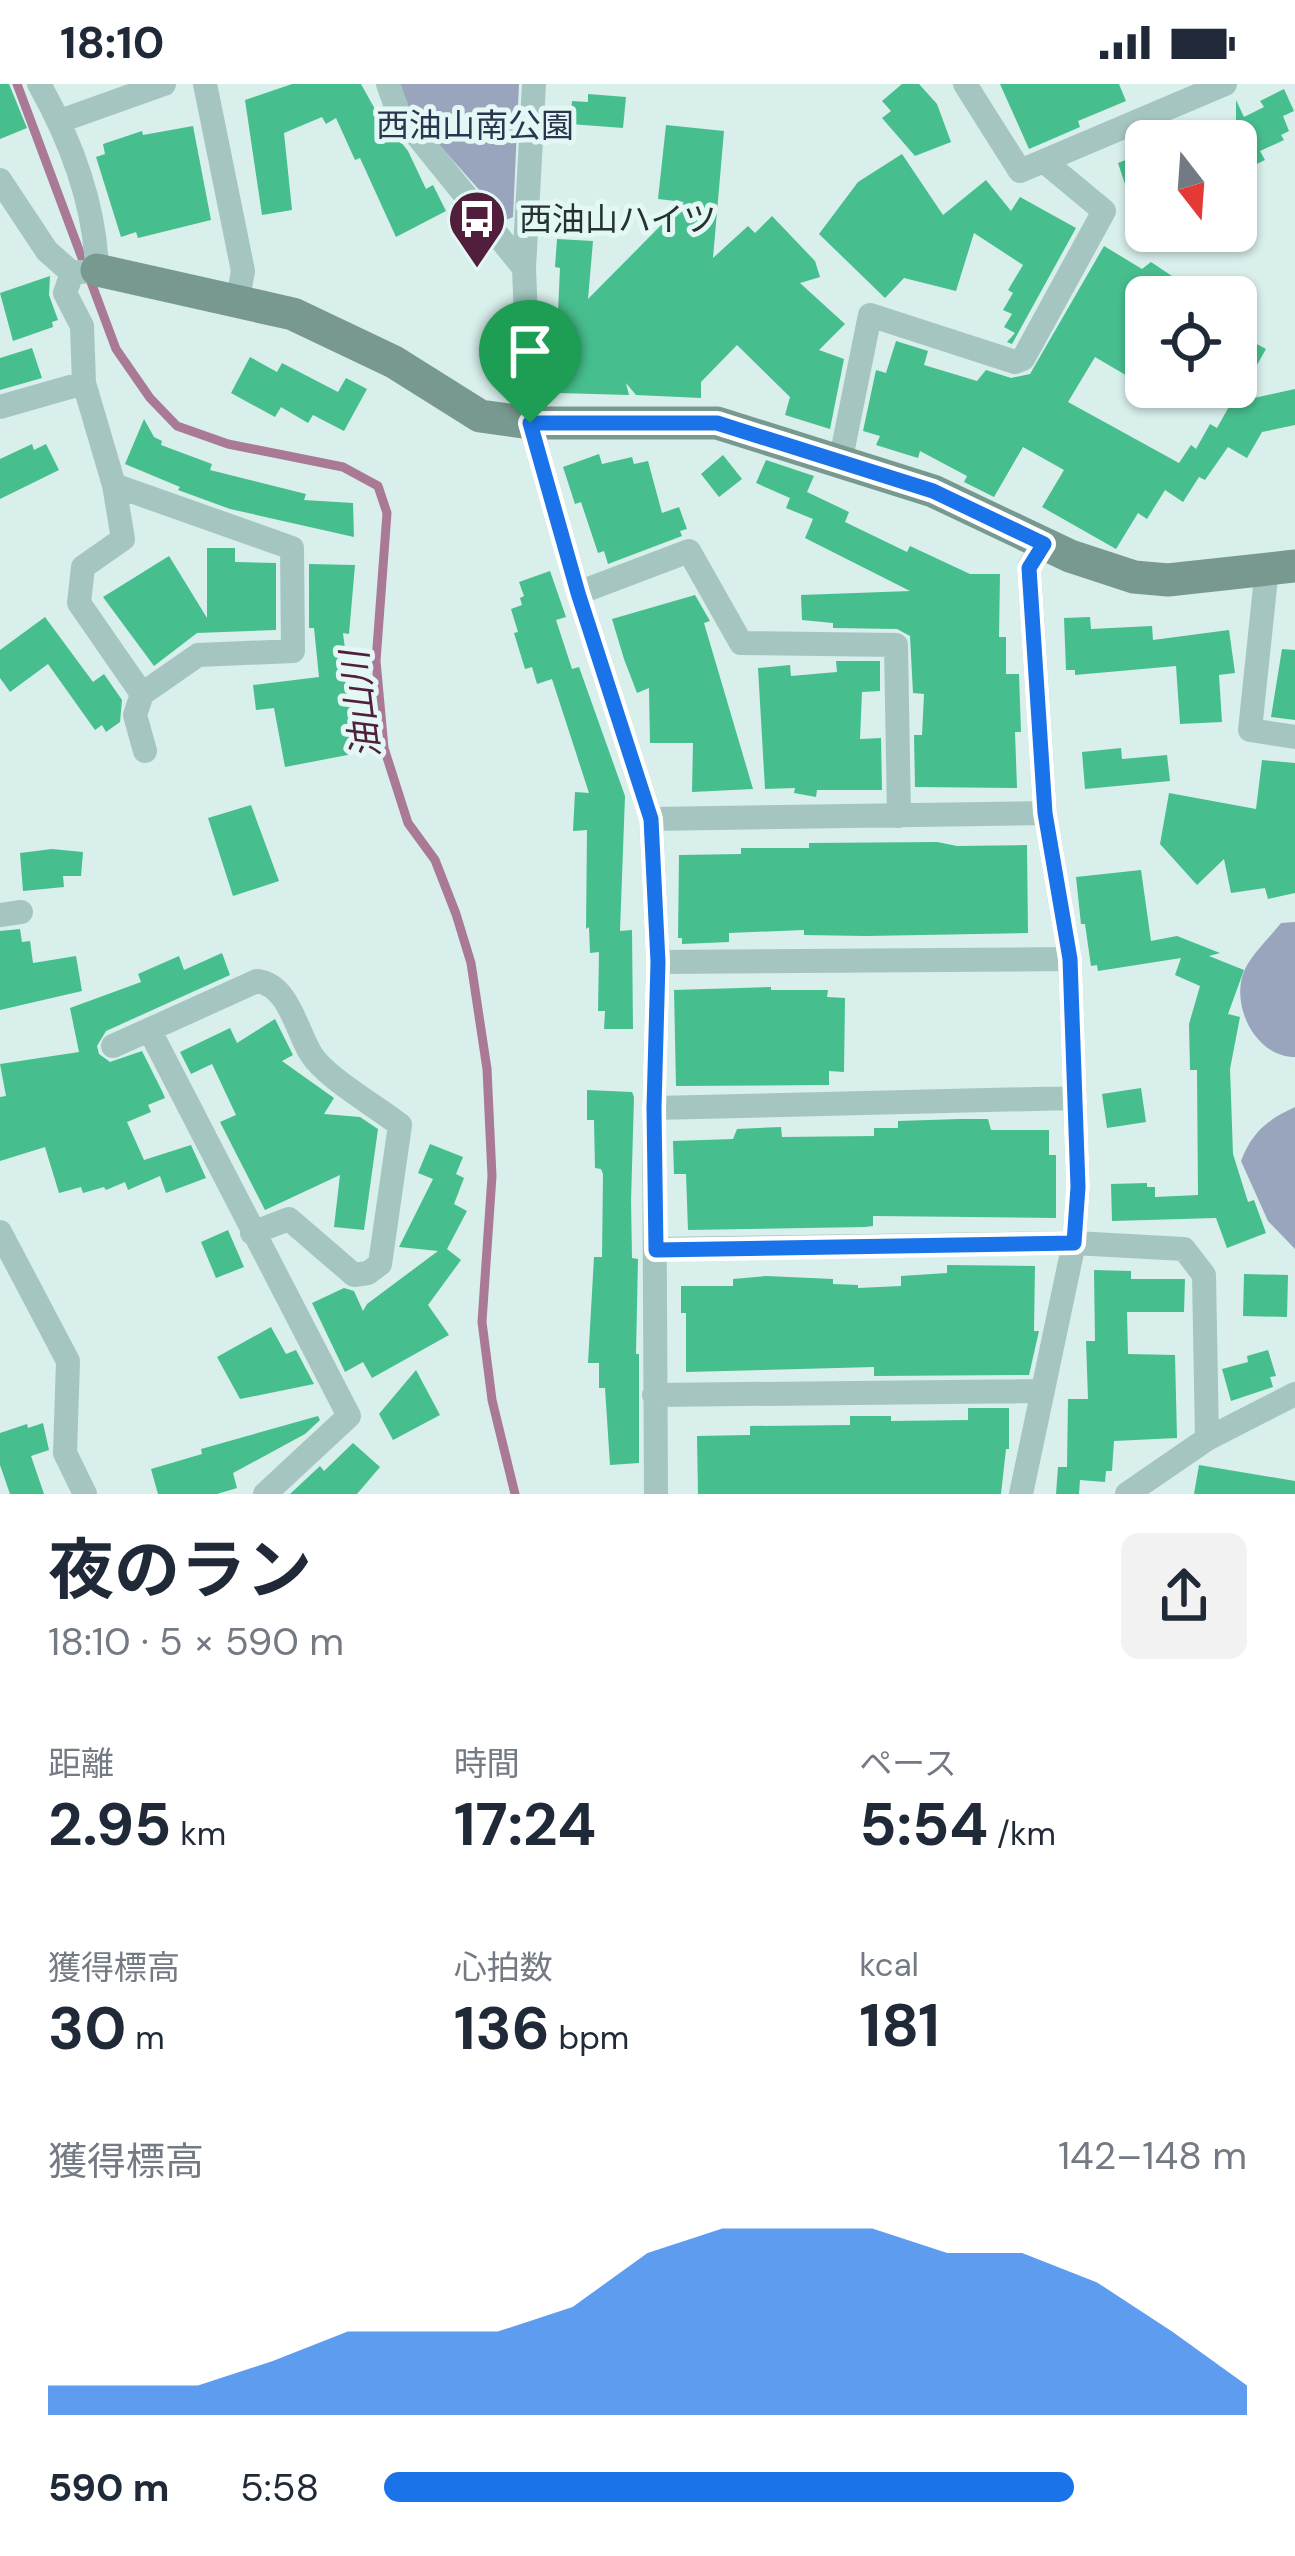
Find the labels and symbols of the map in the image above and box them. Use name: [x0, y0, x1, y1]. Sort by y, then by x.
park label: 西油山南公園: [376, 104, 574, 147]
north arrow: [1125, 120, 1257, 252]
bus stop icon: 西油山ハイツ: [446, 188, 508, 270]
place label: 西油山ハイツ: [519, 198, 716, 241]
pin: [479, 300, 581, 423]
water label: 油山川: [330, 645, 390, 761]

